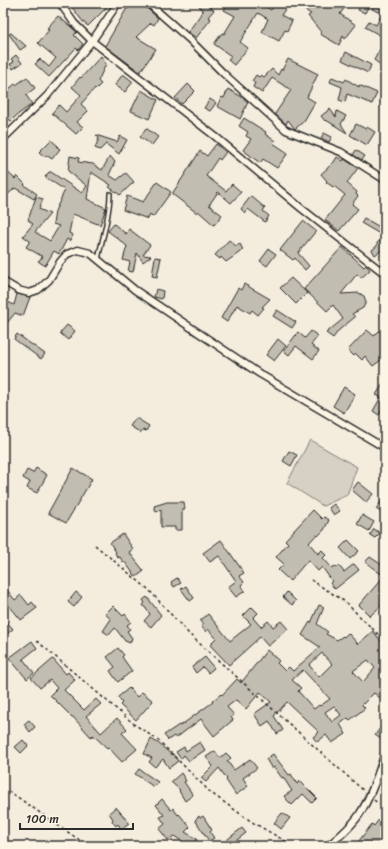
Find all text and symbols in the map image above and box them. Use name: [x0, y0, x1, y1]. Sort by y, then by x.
scale bar: [20, 805, 133, 831]
text: 100 m: [26, 808, 59, 830]

